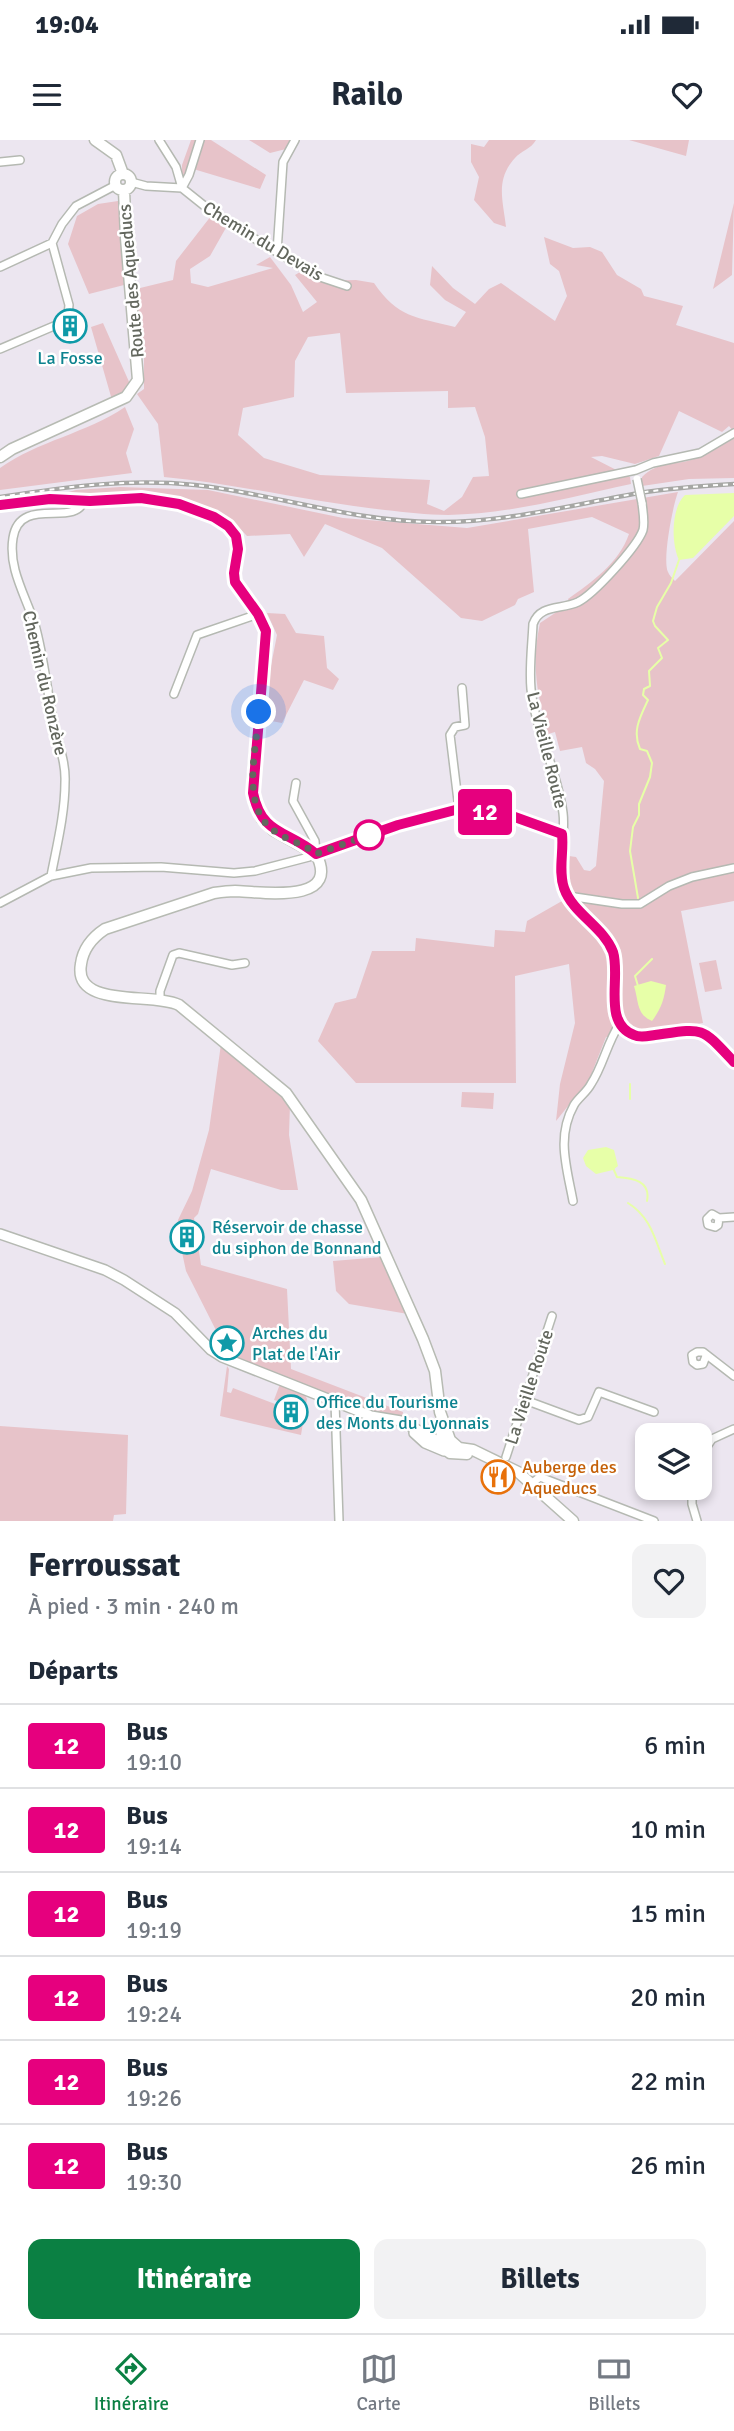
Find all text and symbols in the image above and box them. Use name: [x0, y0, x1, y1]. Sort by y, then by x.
text: 19:04: [35, 9, 99, 41]
text: Railo: [331, 75, 403, 114]
icon: menu: [28, 76, 66, 114]
icon: heart: [668, 76, 706, 114]
street label: Chemin du Devais: [199, 196, 327, 286]
street label: Route des Aqueducs: [113, 203, 149, 359]
building icon: La Fosse: [51, 307, 89, 345]
place label: La Fosse: [37, 347, 103, 369]
street label: Chemin du Ronzère: [18, 608, 72, 758]
street label: La Vieille Route: [522, 689, 572, 811]
your location: [241, 694, 276, 729]
line badge: 12: [454, 789, 516, 835]
text: 12: [472, 797, 498, 827]
unlabelled marker: [354, 820, 384, 850]
place label: Réservoir de chasse du siphon de Bonnand: [212, 1216, 382, 1259]
building icon: Réservoir de chasse du siphon de Bonnand: [168, 1218, 206, 1256]
place label: Arches du Plat de l'Air: [252, 1322, 341, 1365]
place icon: Arches du Plat de l'Air: [208, 1324, 246, 1362]
street label: La Vieille Route: [500, 1327, 558, 1447]
place label: Office du Tourisme des Monts du Lyonnais: [316, 1391, 489, 1434]
building icon: Office du Tourisme des Monts du Lyonnais: [272, 1393, 310, 1431]
map controls: [635, 1423, 712, 1500]
button: layers: [635, 1423, 712, 1500]
place label: Auberge des Aqueducs: [522, 1456, 617, 1499]
restaurant icon: Auberge des Aqueducs: [479, 1458, 517, 1496]
button: heart: [632, 1544, 706, 1618]
text: Ferroussat: [28, 1545, 180, 1586]
text: À pied · 3 min · 240 m: [28, 1592, 239, 1621]
text: Départs: [28, 1655, 118, 1687]
text: Bus: [126, 1716, 168, 1748]
text: 6 min: [644, 1730, 706, 1762]
text: 12: [54, 1731, 79, 1761]
text: 19:10: [126, 1748, 182, 1777]
text: Bus: [126, 1800, 168, 1832]
text: 10 min: [630, 1814, 706, 1846]
text: 12: [54, 1815, 79, 1845]
text: 19:14: [126, 1832, 182, 1861]
text: Bus: [126, 1884, 168, 1916]
text: 15 min: [630, 1898, 706, 1930]
text: 12: [54, 1899, 79, 1929]
text: 19:19: [126, 1916, 182, 1945]
text: Bus: [126, 1968, 168, 2000]
text: 20 min: [630, 1982, 706, 2014]
text: 12: [54, 1983, 79, 2013]
text: 19:24: [126, 2000, 182, 2029]
text: Bus: [126, 2052, 168, 2084]
text: 22 min: [630, 2066, 706, 2098]
text: 12: [54, 2067, 79, 2097]
text: 19:26: [126, 2084, 182, 2113]
text: Bus: [126, 2136, 168, 2168]
text: 26 min: [630, 2150, 706, 2182]
text: 12: [54, 2151, 79, 2181]
text: 19:30: [126, 2168, 182, 2197]
button: Itinéraire: [28, 2239, 360, 2319]
button: Billets: [374, 2239, 706, 2319]
tab: Itinéraire: [94, 2350, 169, 2416]
tab: Carte: [356, 2350, 401, 2416]
tab: Billets: [588, 2350, 640, 2416]

